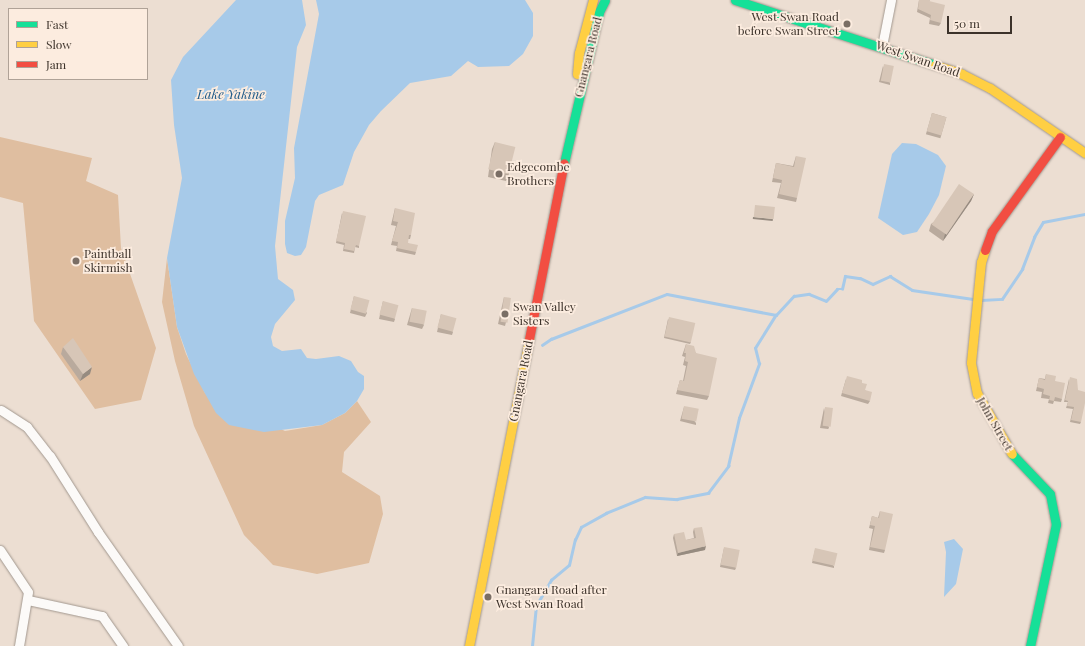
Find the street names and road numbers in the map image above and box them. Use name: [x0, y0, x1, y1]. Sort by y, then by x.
street label: Gnangara Road: [571, 15, 605, 99]
street label: West Swan Road: [874, 38, 962, 80]
street label: Gnangara Road: [506, 339, 536, 423]
street label: John Street: [974, 395, 1016, 453]

